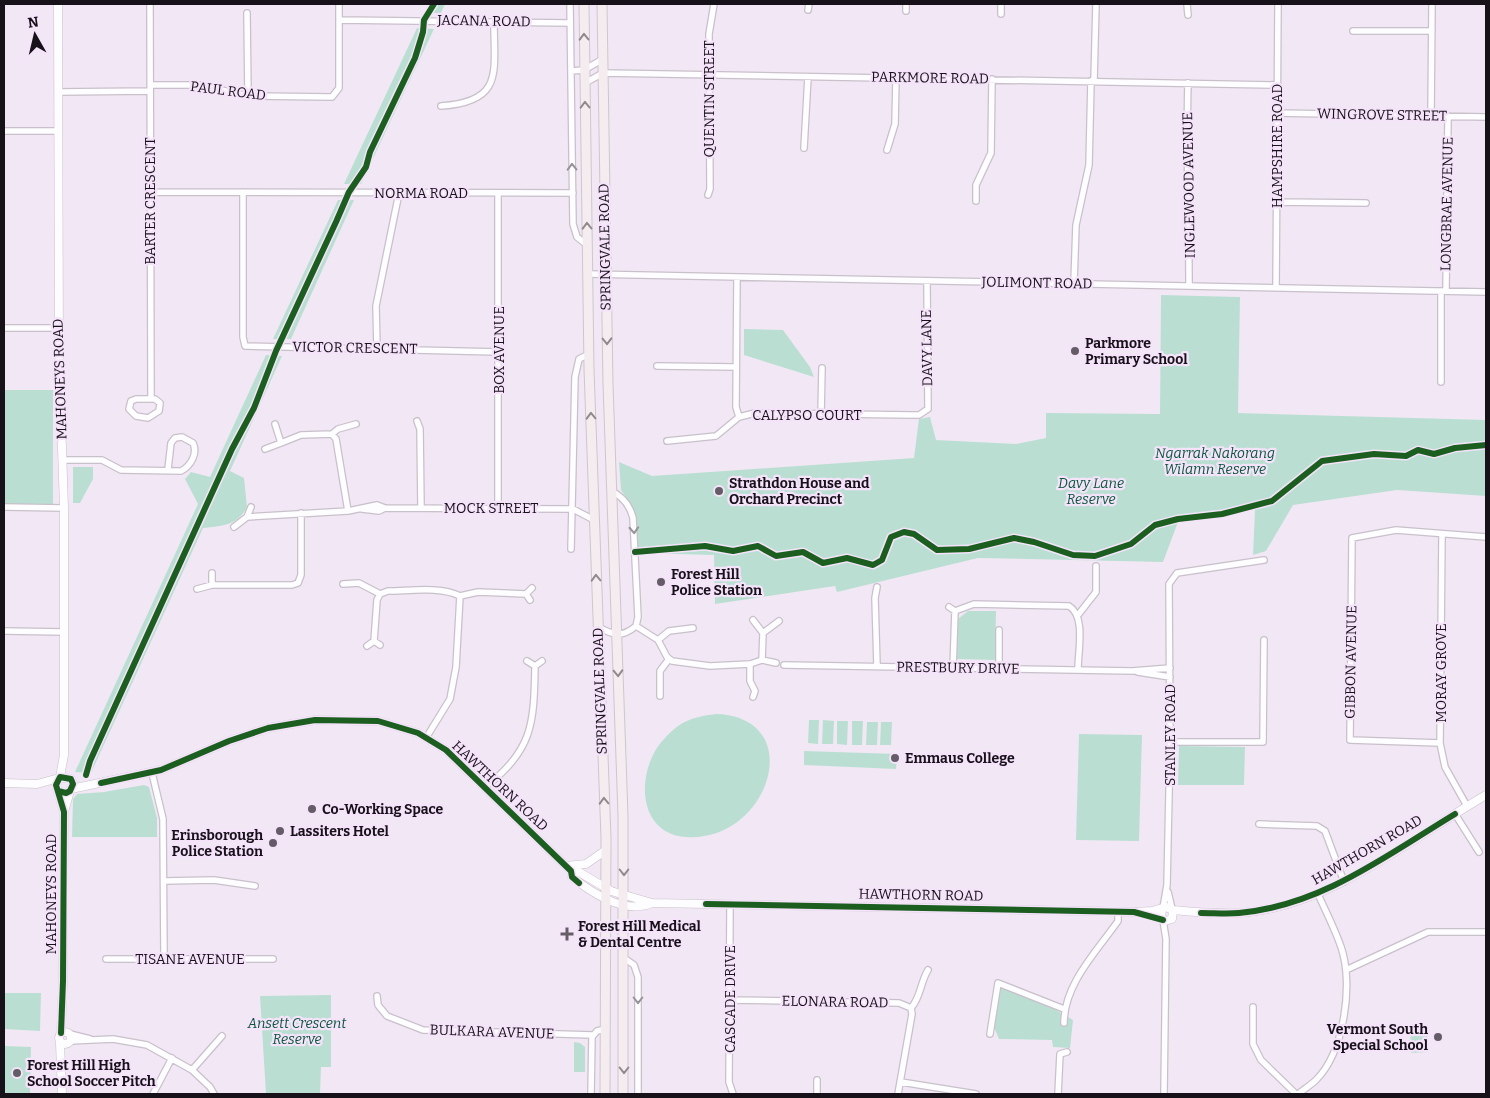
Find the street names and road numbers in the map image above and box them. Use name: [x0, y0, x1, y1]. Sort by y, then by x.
street label: JACANA ROAD: [436, 12, 531, 30]
street label: QUENTIN STREET: [701, 40, 718, 158]
street label: PARKMORE ROAD: [871, 68, 989, 88]
street label: PAUL ROAD: [189, 78, 267, 104]
street label: HAMPSHIRE ROAD: [1269, 84, 1286, 208]
street label: WINGROVE STREET: [1317, 105, 1447, 125]
street label: INGLEWOOD AVENUE: [1179, 112, 1199, 258]
street label: BARTER CRESCENT: [142, 137, 159, 265]
street label: LONGBRAE AVENUE: [1437, 137, 1457, 271]
street label: SPRINGVALE ROAD: [595, 183, 615, 311]
street label: NORMA ROAD: [374, 185, 468, 202]
street label: JOLIMONT ROAD: [980, 274, 1093, 292]
street label: BOX AVENUE: [491, 306, 508, 394]
street label: DAVY LANE: [918, 310, 936, 386]
street label: MAHONEYS ROAD: [49, 318, 71, 440]
street label: VICTOR CRESCENT: [292, 338, 418, 358]
street label: CALYPSO COURT: [752, 407, 862, 424]
street label: MOCK STREET: [444, 500, 538, 517]
street label: GIBBON AVENUE: [1342, 605, 1360, 719]
street label: MORAY GROVE: [1433, 623, 1450, 723]
street label: SPRINGVALE ROAD: [589, 627, 611, 755]
street label: PRESTBURY DRIVE: [896, 658, 1020, 678]
street label: STANLEY ROAD: [1162, 684, 1179, 786]
street label: HAWTHORN ROAD: [449, 737, 551, 835]
street label: HAWTHORN ROAD: [1309, 811, 1425, 889]
street label: MAHONEYS ROAD: [43, 834, 60, 954]
street label: HAWTHORN ROAD: [859, 885, 983, 905]
street label: CASCADE DRIVE: [722, 945, 739, 1053]
street label: TISANE AVENUE: [135, 951, 245, 968]
street label: ELONARA ROAD: [781, 993, 889, 1011]
street label: BULKARA AVENUE: [429, 1021, 555, 1043]

